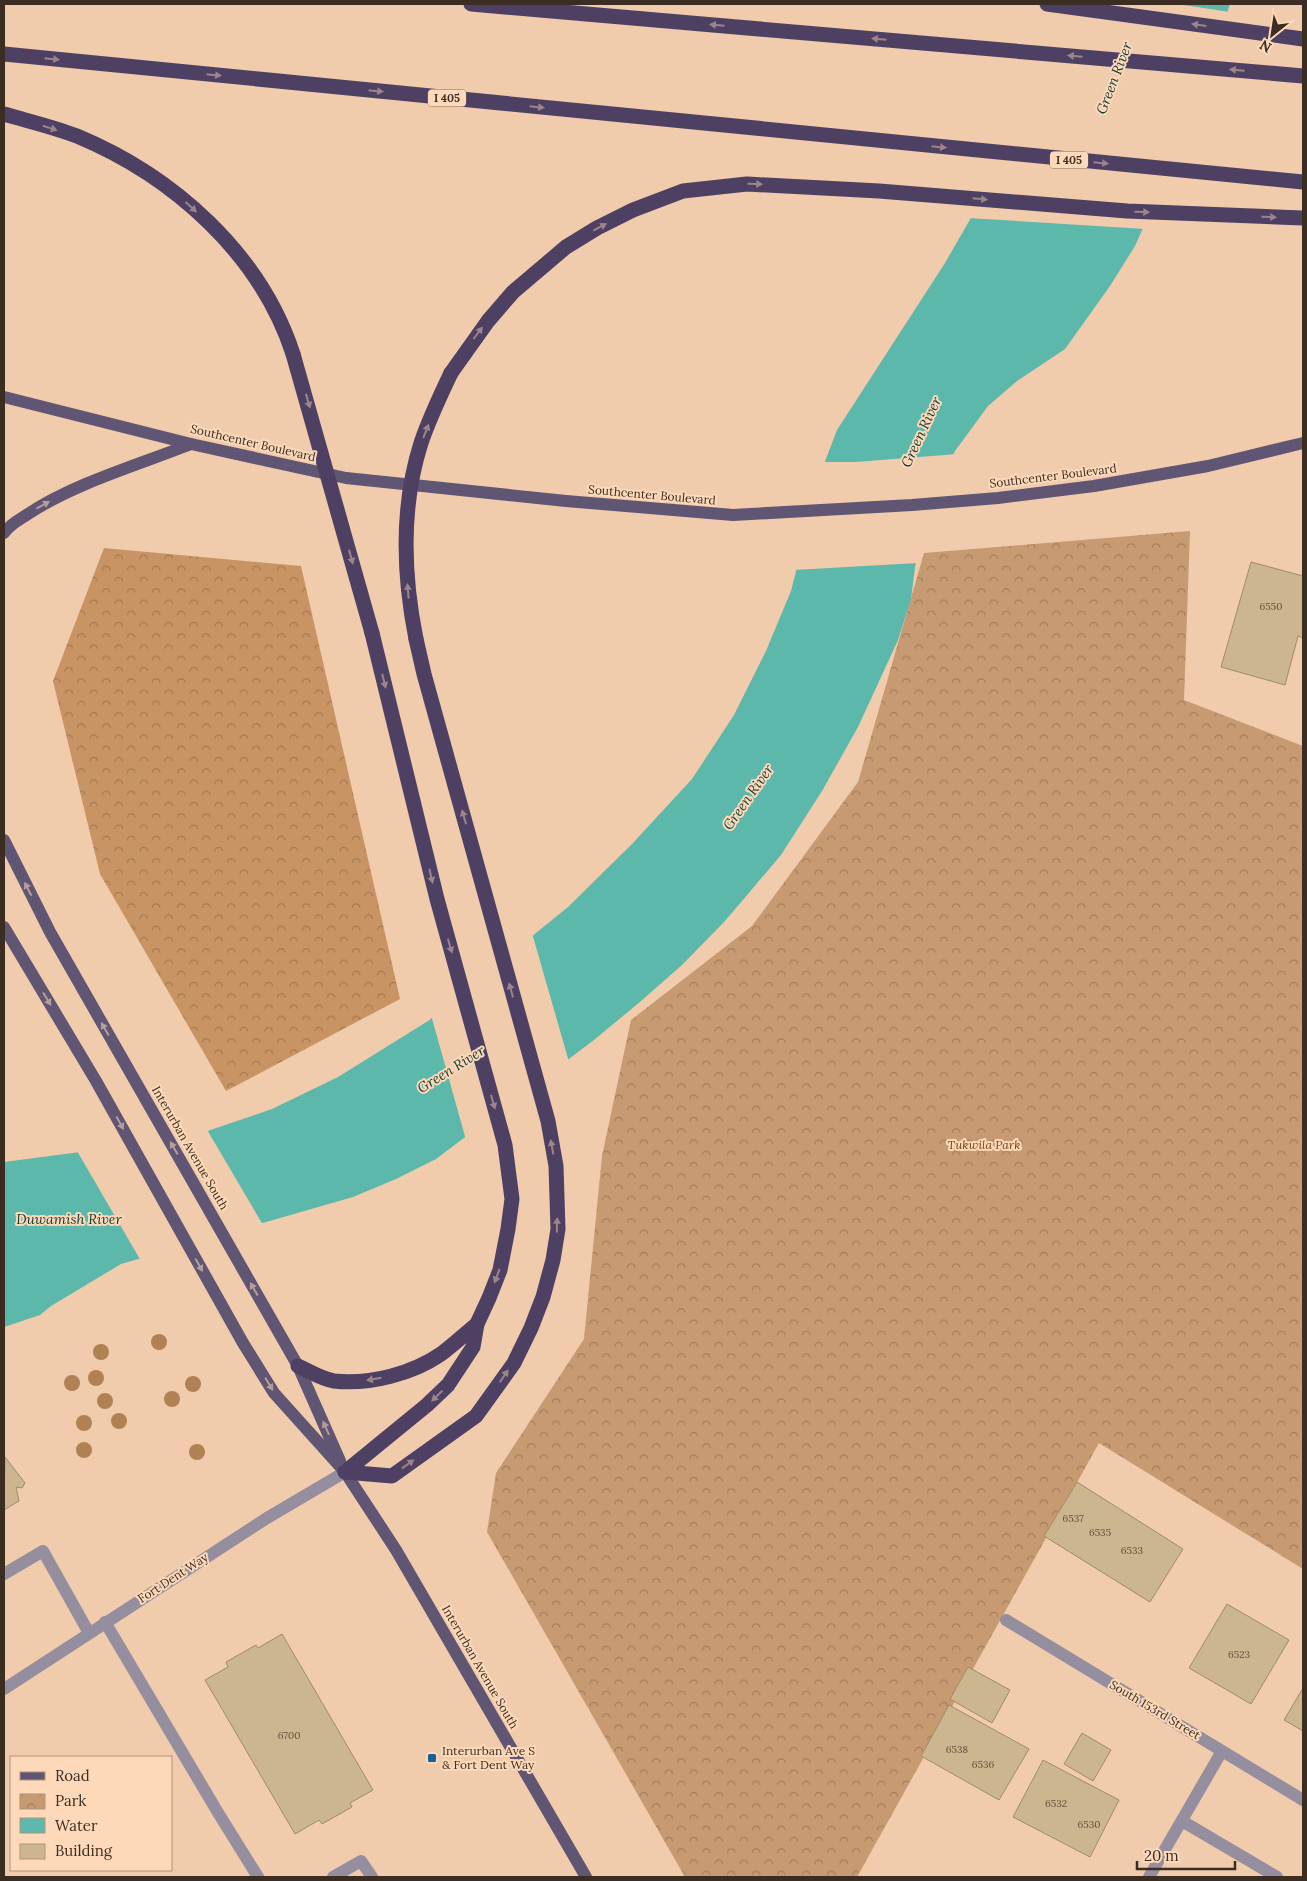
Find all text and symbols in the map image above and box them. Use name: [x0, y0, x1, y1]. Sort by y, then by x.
north arrow: [1247, 10, 1297, 60]
one-way arrow: [708, 21, 724, 29]
one-way arrow: [1190, 21, 1206, 29]
one-way arrow: [870, 34, 886, 42]
text: N: [1256, 36, 1275, 57]
water label: Green River: [1092, 39, 1136, 117]
one-way arrow: [1067, 52, 1083, 60]
one-way arrow: [45, 55, 61, 63]
one-way arrow: [1229, 66, 1245, 74]
one-way arrow: [206, 71, 222, 79]
one-way arrow: [368, 87, 384, 95]
road number: I 405: [428, 90, 466, 106]
one-way arrow: [530, 103, 546, 111]
one-way arrow: [43, 125, 58, 133]
one-way arrow: [932, 143, 948, 151]
road number: I 405: [1050, 152, 1088, 168]
one-way arrow: [1093, 159, 1109, 167]
one-way arrow: [747, 181, 763, 189]
one-way arrow: [972, 196, 988, 204]
one-way arrow: [184, 201, 196, 213]
one-way arrow: [1134, 208, 1150, 216]
one-way arrow: [1261, 213, 1277, 221]
one-way arrow: [593, 223, 607, 231]
one-way arrow: [473, 327, 484, 340]
one-way arrow: [304, 393, 312, 408]
water label: Green River: [897, 393, 946, 470]
street label: Southcenter Boulevard: [189, 421, 317, 464]
one-way arrow: [422, 424, 430, 438]
street label: Southcenter Boulevard: [988, 460, 1117, 491]
street label: Southcenter Boulevard: [588, 481, 717, 508]
one-way arrow: [36, 501, 50, 509]
one-way arrow: [348, 550, 356, 565]
one-way arrow: [404, 583, 412, 599]
house number: 6550: [1260, 600, 1282, 613]
one-way arrow: [380, 673, 388, 688]
water label: Green River: [719, 760, 778, 833]
one-way arrow: [459, 809, 467, 824]
one-way arrow: [427, 868, 435, 883]
one-way arrow: [24, 882, 32, 896]
one-way arrow: [446, 939, 454, 954]
one-way arrow: [507, 983, 515, 998]
one-way arrow: [42, 992, 51, 1005]
one-way arrow: [101, 1022, 110, 1035]
water label: Green River: [414, 1041, 489, 1097]
street label: Interurban Avenue South: [149, 1083, 232, 1212]
one-way arrow: [490, 1095, 498, 1110]
one-way arrow: [115, 1117, 124, 1130]
park label: Tukwila Park: [948, 1137, 1020, 1152]
one-way arrow: [548, 1139, 556, 1155]
one-way arrow: [169, 1141, 178, 1154]
water label: Duwamish River: [16, 1210, 122, 1228]
one-way arrow: [553, 1216, 561, 1232]
one-way arrow: [195, 1258, 204, 1271]
one-way arrow: [493, 1269, 501, 1284]
one-way arrow: [250, 1282, 259, 1295]
one-way arrow: [499, 1369, 509, 1383]
one-way arrow: [365, 1376, 381, 1384]
one-way arrow: [264, 1378, 273, 1391]
one-way arrow: [431, 1390, 443, 1402]
one-way arrow: [321, 1421, 329, 1435]
one-way arrow: [401, 1459, 415, 1469]
house number: 6537: [1062, 1512, 1084, 1525]
house number: 6535: [1089, 1526, 1111, 1539]
house number: 6533: [1121, 1544, 1144, 1557]
street label: Fort Dent Way: [135, 1549, 211, 1606]
street label: Interurban Avenue South: [439, 1602, 522, 1731]
house number: 6523: [1228, 1648, 1250, 1661]
street label: South 153rd Street: [1107, 1677, 1204, 1743]
house number: 6700: [278, 1729, 300, 1742]
place label: Interurban Ave S & Fort Dent Way: [442, 1743, 535, 1772]
house number: 6538: [946, 1743, 969, 1756]
marker: Interurban Ave S & Fort Dent Way: [426, 1752, 438, 1764]
legend: [10, 1756, 172, 1871]
house number: 6536: [972, 1758, 995, 1771]
text: Road: [55, 1766, 90, 1785]
text: Park: [55, 1791, 86, 1810]
house number: 6532: [1045, 1797, 1067, 1810]
text: Water: [55, 1816, 98, 1835]
house number: 6530: [1077, 1818, 1101, 1831]
scale bar: [1137, 1838, 1234, 1870]
text: Building: [55, 1841, 113, 1860]
text: 20 m: [1144, 1846, 1179, 1865]

